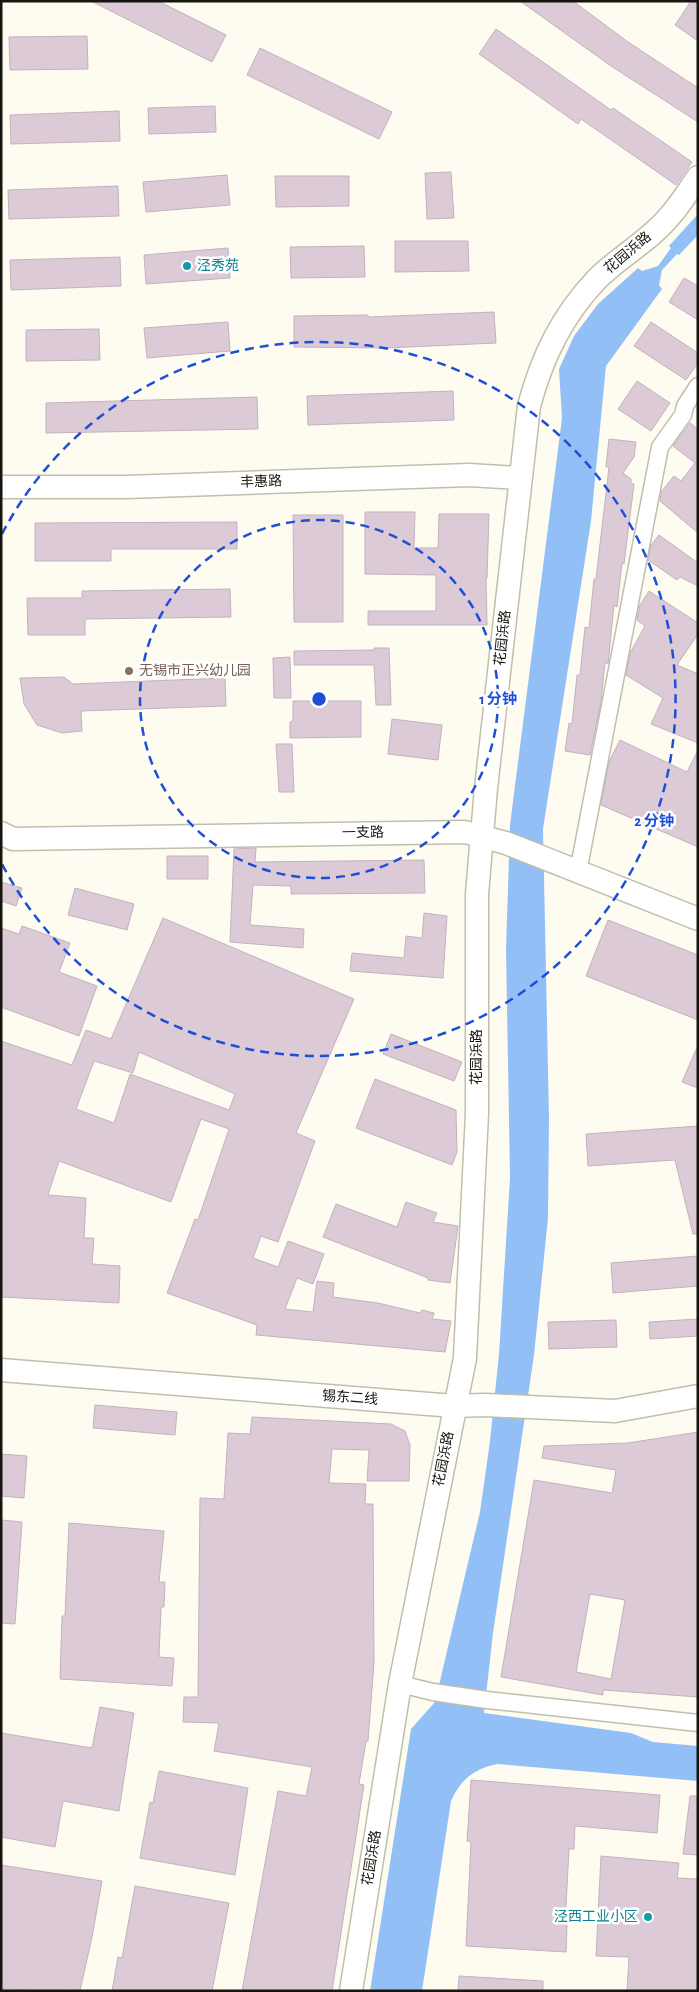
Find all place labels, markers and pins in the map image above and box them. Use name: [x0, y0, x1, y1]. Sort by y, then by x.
place label: 泾秀苑: [197, 258, 239, 273]
marker: 泾秀苑: [181, 260, 193, 272]
place label: 无锡市正兴幼儿园: [139, 663, 251, 678]
marker: 无锡市正兴幼儿园: [123, 665, 135, 677]
centre of rings: [310, 690, 328, 708]
place label: 泾西工业小区: [554, 1909, 638, 1924]
marker: 泾西工业小区: [642, 1911, 654, 1923]

